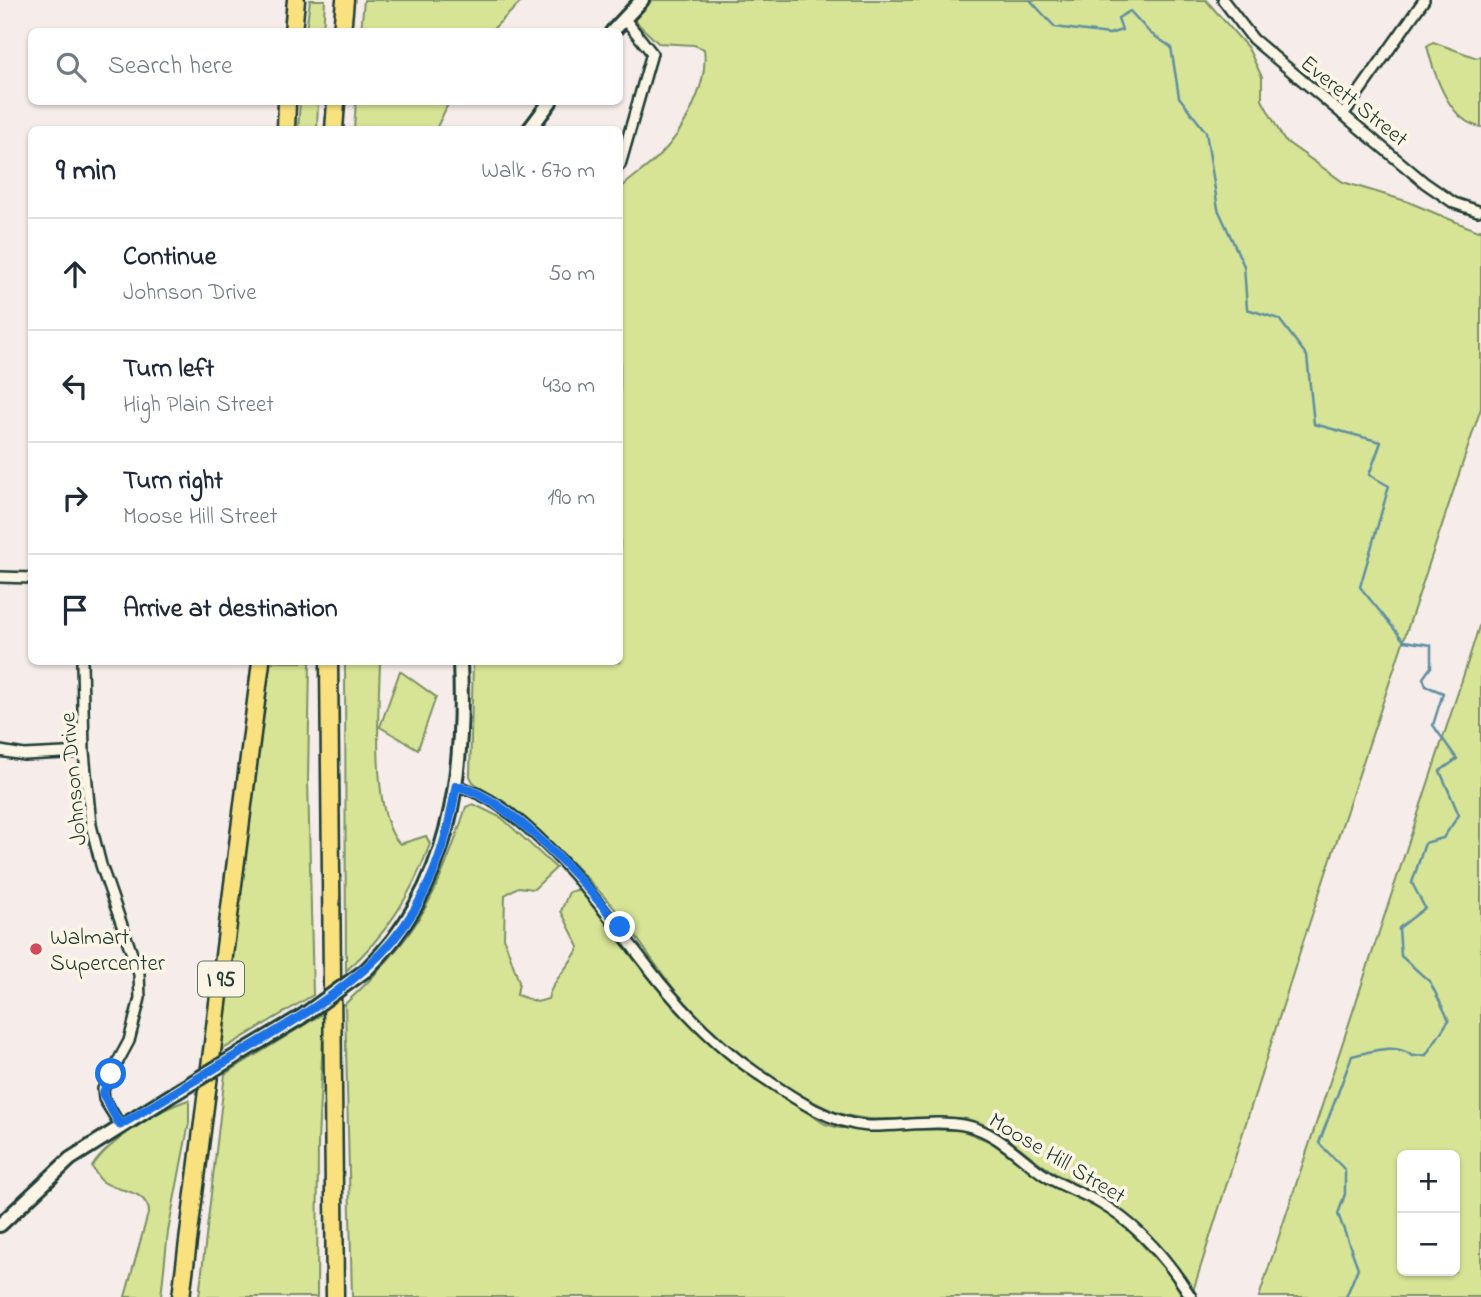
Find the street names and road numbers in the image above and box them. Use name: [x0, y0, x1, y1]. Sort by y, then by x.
street label: Everett Street: [1292, 48, 1415, 156]
street label: Johnson Drive: [52, 710, 97, 847]
road number: I 95: [198, 962, 244, 996]
street label: Moose Hill Street: [982, 1105, 1132, 1213]

